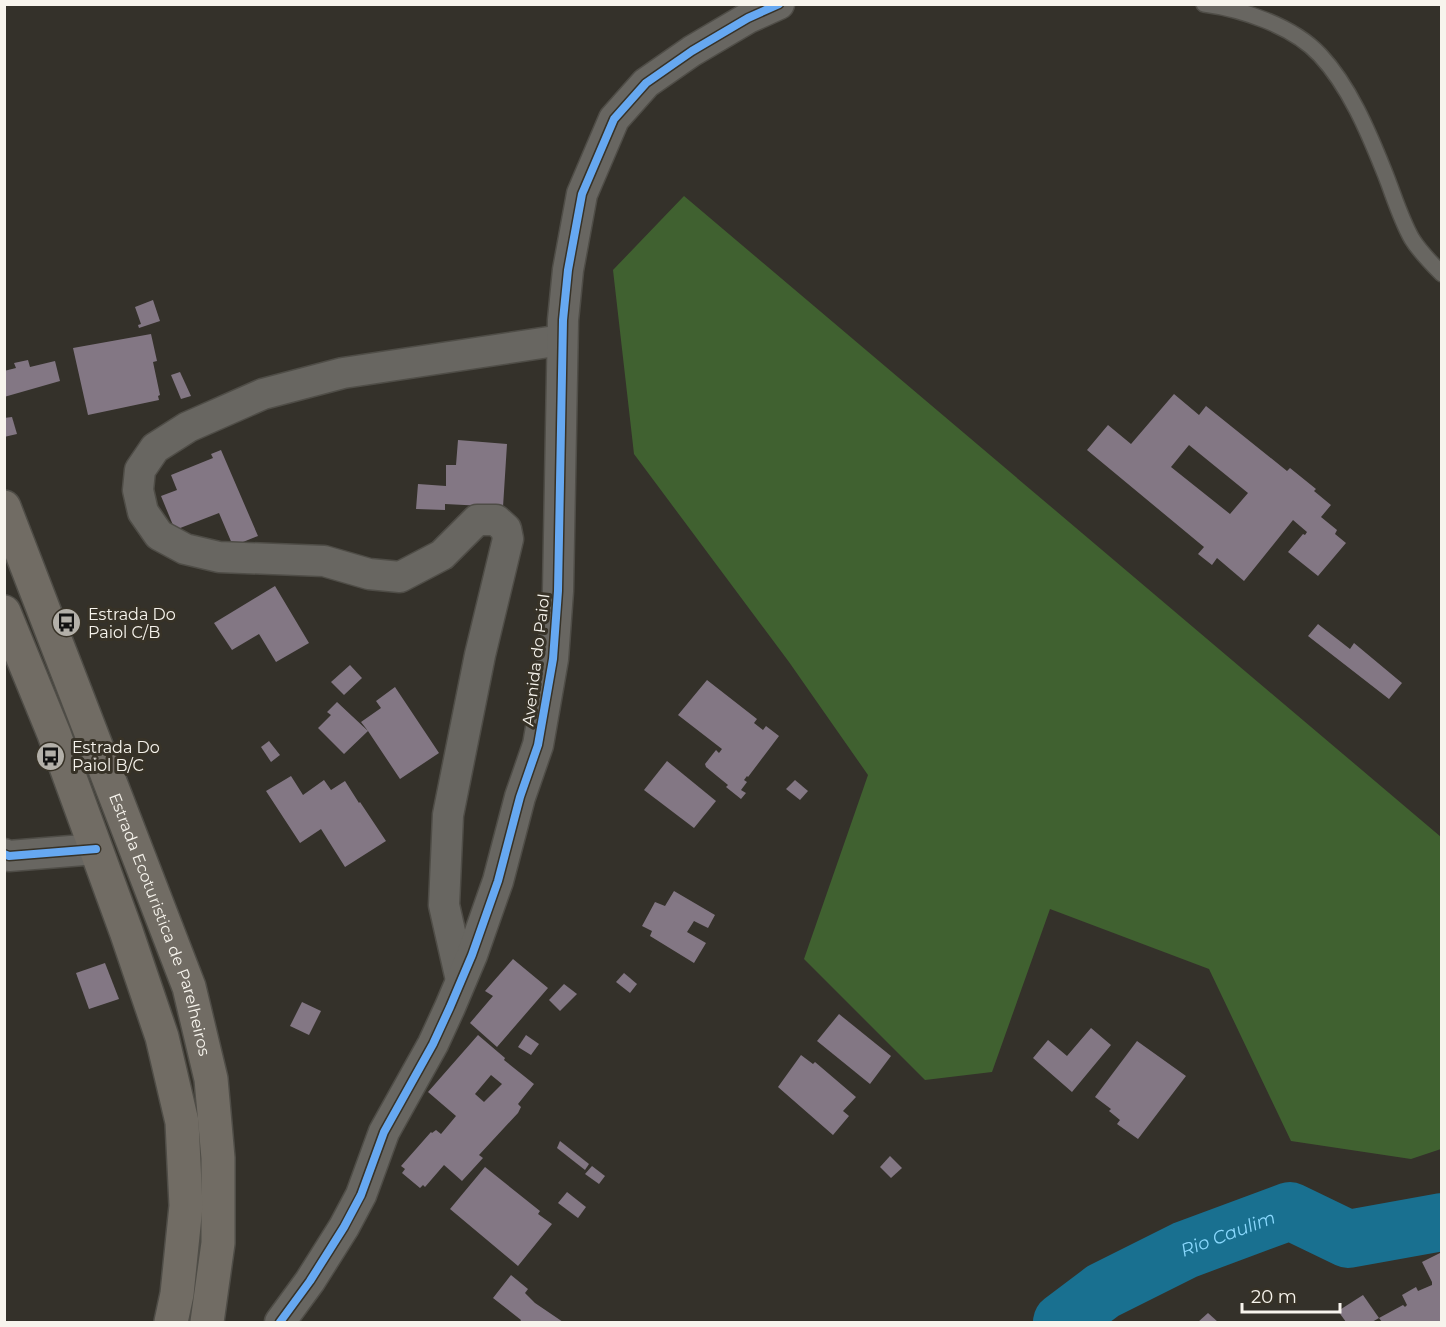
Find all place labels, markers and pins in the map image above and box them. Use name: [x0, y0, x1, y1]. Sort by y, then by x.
place label: Estrada Do Paiol C/B: [88, 605, 176, 642]
bus stop icon: Estrada Do Paiol C/B: [51, 607, 83, 639]
place label: Estrada Do Paiol B/C: [72, 738, 160, 775]
bus stop icon: Estrada Do Paiol B/C: [35, 740, 67, 772]

